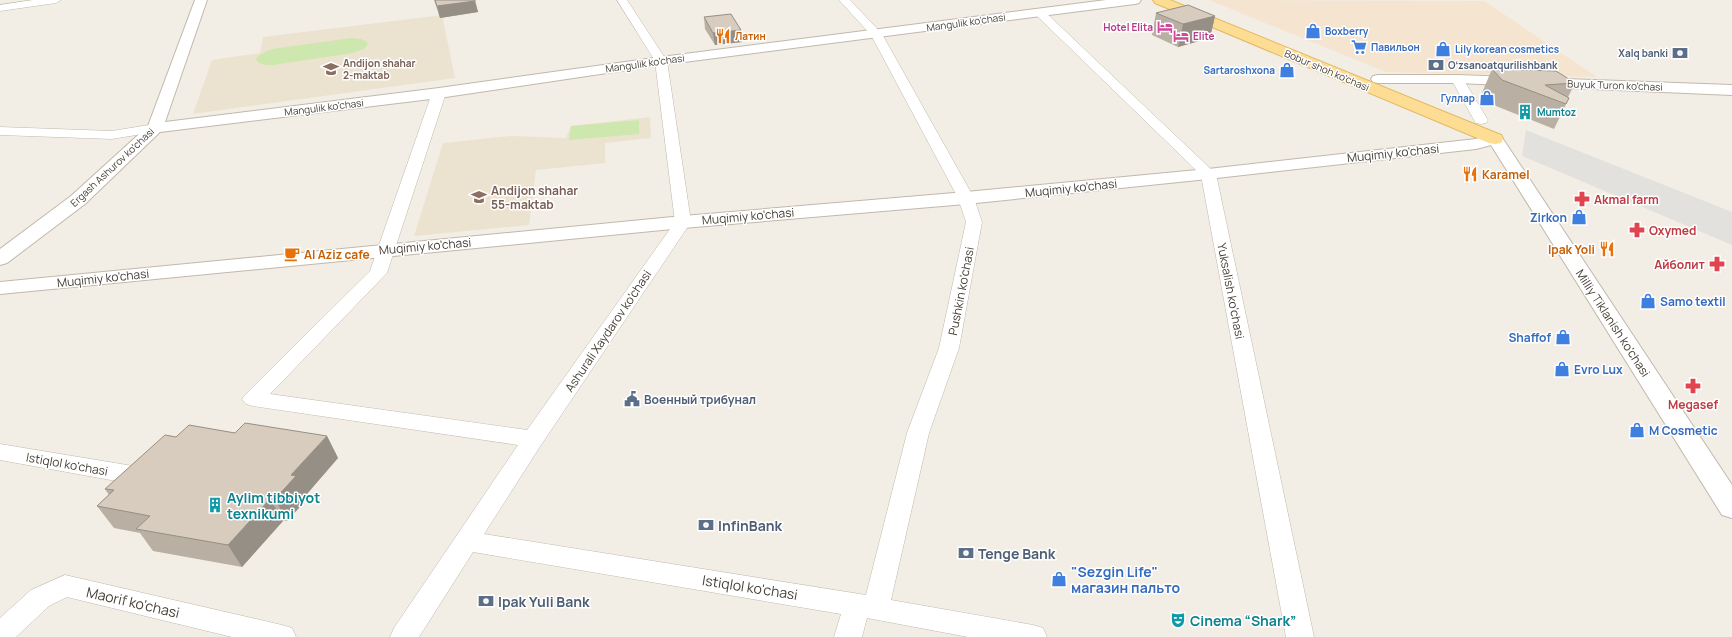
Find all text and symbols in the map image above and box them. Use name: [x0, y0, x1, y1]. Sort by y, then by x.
street label: Mangulik ko'chasi: [925, 10, 1007, 34]
hotel icon: Hotel Elita: [1156, 18, 1174, 36]
place label: Hotel Elita: [1103, 20, 1153, 34]
shop icon: Boxberry: [1304, 22, 1322, 40]
place label: Boxberry: [1325, 24, 1369, 38]
restaurant icon: Латин: [714, 27, 732, 45]
hotel icon: Elite: [1172, 27, 1190, 45]
place label: Латин: [735, 29, 766, 43]
place label: Elite: [1193, 29, 1215, 43]
supermarket icon: Павильон: [1350, 38, 1368, 56]
place label: Павильон: [1371, 40, 1420, 54]
shop icon: Lily korean cosmetics: [1434, 40, 1452, 58]
place label: Lily korean cosmetics: [1455, 42, 1560, 56]
bank icon: Xalq banki: [1671, 44, 1689, 62]
street label: Bobur shoh ko'chasi: [1282, 46, 1372, 94]
place label: Xalq banki: [1618, 46, 1668, 60]
street label: Mangulik ko'chasi: [604, 51, 686, 75]
place label: Andijon shahar 2-maktab: [343, 56, 416, 82]
bank icon: Oʻzsanoatqurilishbank: [1427, 56, 1445, 74]
place label: Oʻzsanoatqurilishbank: [1448, 58, 1558, 72]
school or university icon: Andijon shahar 2-maktab: [322, 60, 340, 78]
shop icon: Sartaroshxona: [1278, 61, 1296, 79]
place label: Sartaroshxona: [1203, 63, 1275, 77]
street label: Buyuk Turon ko'chasi: [1567, 76, 1663, 94]
shop icon: Гуллар: [1478, 89, 1496, 107]
place label: Гуллар: [1441, 91, 1475, 105]
street label: Mangulik ko'chasi: [283, 95, 365, 119]
building icon: Mumtoz: [1516, 103, 1534, 121]
place label: Mumtoz: [1537, 105, 1576, 119]
street label: Ergash Ashurov ko'chasi: [67, 124, 157, 210]
street label: Muqimiy ko'chasi: [1346, 140, 1440, 166]
restaurant icon: Karamel: [1461, 165, 1479, 183]
place label: Karamel: [1482, 166, 1530, 183]
street label: Muqimiy ko'chasi: [1024, 175, 1118, 201]
place label: Andijon shahar 55-maktab: [491, 182, 578, 213]
school or university icon: Andijon shahar 55-maktab: [470, 188, 488, 206]
pharmacy icon: Akmal farm: [1573, 190, 1591, 208]
place label: Akmal farm: [1594, 191, 1659, 208]
street label: Muqimiy ko'chasi: [701, 203, 795, 229]
shop icon: Zirkon: [1570, 208, 1588, 226]
place label: Zirkon: [1530, 209, 1567, 226]
pharmacy icon: Oxymed: [1628, 221, 1646, 239]
place label: Oxymed: [1649, 222, 1696, 239]
street label: Muqimiy ko'chasi: [378, 233, 472, 259]
restaurant icon: Ipak Yoli: [1598, 240, 1616, 258]
place label: Ipak Yoli: [1548, 241, 1595, 258]
street label: Yuksalish ko'chasi: [1213, 242, 1249, 340]
cafe icon: Al Aziz cafe: [283, 245, 301, 263]
street label: Pushkin ko'chasi: [944, 245, 978, 337]
place label: Al Aziz cafe: [304, 246, 370, 263]
pharmacy icon: Айболит: [1708, 255, 1726, 273]
place label: Айболит: [1654, 256, 1706, 273]
street label: Muqimiy ko'chasi: [56, 265, 150, 291]
street label: Milliy Tiklanish ko'chasi: [1572, 266, 1654, 380]
street label: Ashurali Xaydarov ko'chasi: [561, 267, 655, 395]
shop icon: Samo textil: [1639, 292, 1657, 310]
place label: Samo textil: [1660, 293, 1726, 310]
shop icon: Shaffof: [1554, 328, 1572, 346]
place label: Shaffof: [1508, 329, 1551, 346]
shop icon: Evro Lux: [1553, 360, 1571, 378]
place label: Evro Lux: [1574, 361, 1623, 378]
pharmacy icon: Megasef: [1684, 377, 1702, 395]
public building icon: Военный трибунал: [623, 390, 641, 408]
place label: Военный трибунал: [644, 391, 756, 408]
place label: Megasef: [1668, 396, 1718, 413]
shop icon: M Cosmetic: [1628, 421, 1646, 439]
place label: M Cosmetic: [1649, 422, 1718, 439]
street label: Istiqlol ko'chasi: [25, 448, 109, 480]
place label: Aylim tibbiyot texnikumi: [227, 488, 320, 523]
building icon: Aylim tibbiyot texnikumi: [206, 496, 224, 514]
bank icon: InfinBank: [697, 516, 715, 534]
place label: InfinBank: [718, 516, 783, 535]
bank icon: Tenge Bank: [957, 544, 975, 562]
place label: Tenge Bank: [978, 544, 1056, 563]
place label: "Sezgin Life" магазин пальто: [1071, 562, 1180, 597]
street label: Istiqlol ko'chasi: [701, 570, 799, 604]
shop icon: "Sezgin Life" магазин пальто: [1050, 570, 1068, 588]
street label: Maorif ko'chasi: [85, 582, 181, 622]
bank icon: Ipak Yuli Bank: [477, 592, 495, 610]
place label: Ipak Yuli Bank: [498, 592, 590, 611]
theatre icon: Cinema “Shark”: [1169, 611, 1187, 629]
place label: Cinema “Shark”: [1190, 611, 1296, 630]

